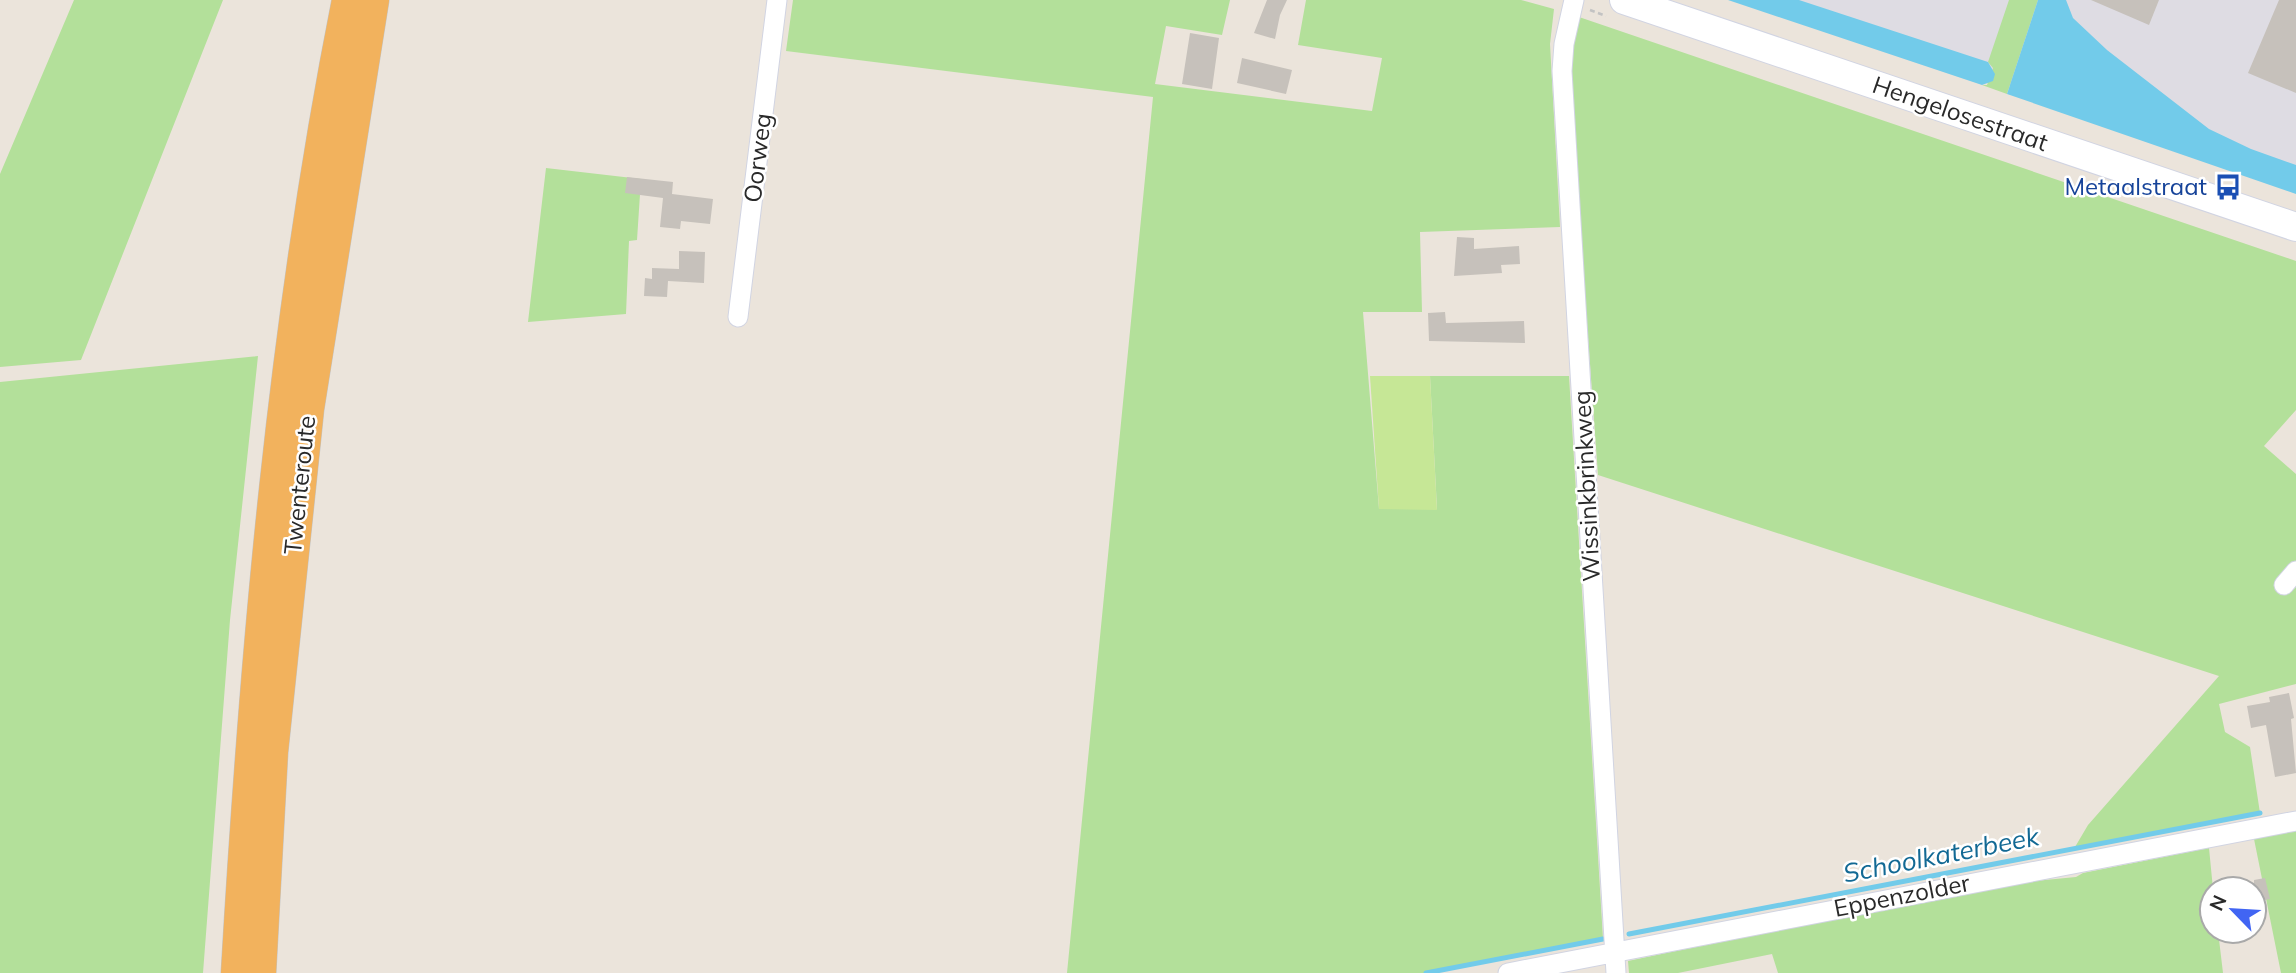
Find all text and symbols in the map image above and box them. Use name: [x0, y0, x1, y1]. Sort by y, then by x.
street label: Hengelosestraat: [1869, 69, 2052, 157]
street label: Oorweg: [737, 111, 777, 204]
place label: Metaalstraat: [2064, 171, 2207, 201]
bus stop icon: Metaalstraat: [2213, 172, 2243, 202]
street label: Wissinkbrinkweg: [1566, 390, 1606, 582]
street label: Twenteroute: [277, 414, 321, 556]
water label: Schoolkaterbeek: [1840, 819, 2042, 890]
street label: Eppenzolder: [1831, 867, 1973, 923]
north arrow: [2198, 875, 2268, 945]
text: N: [2204, 891, 2232, 914]

